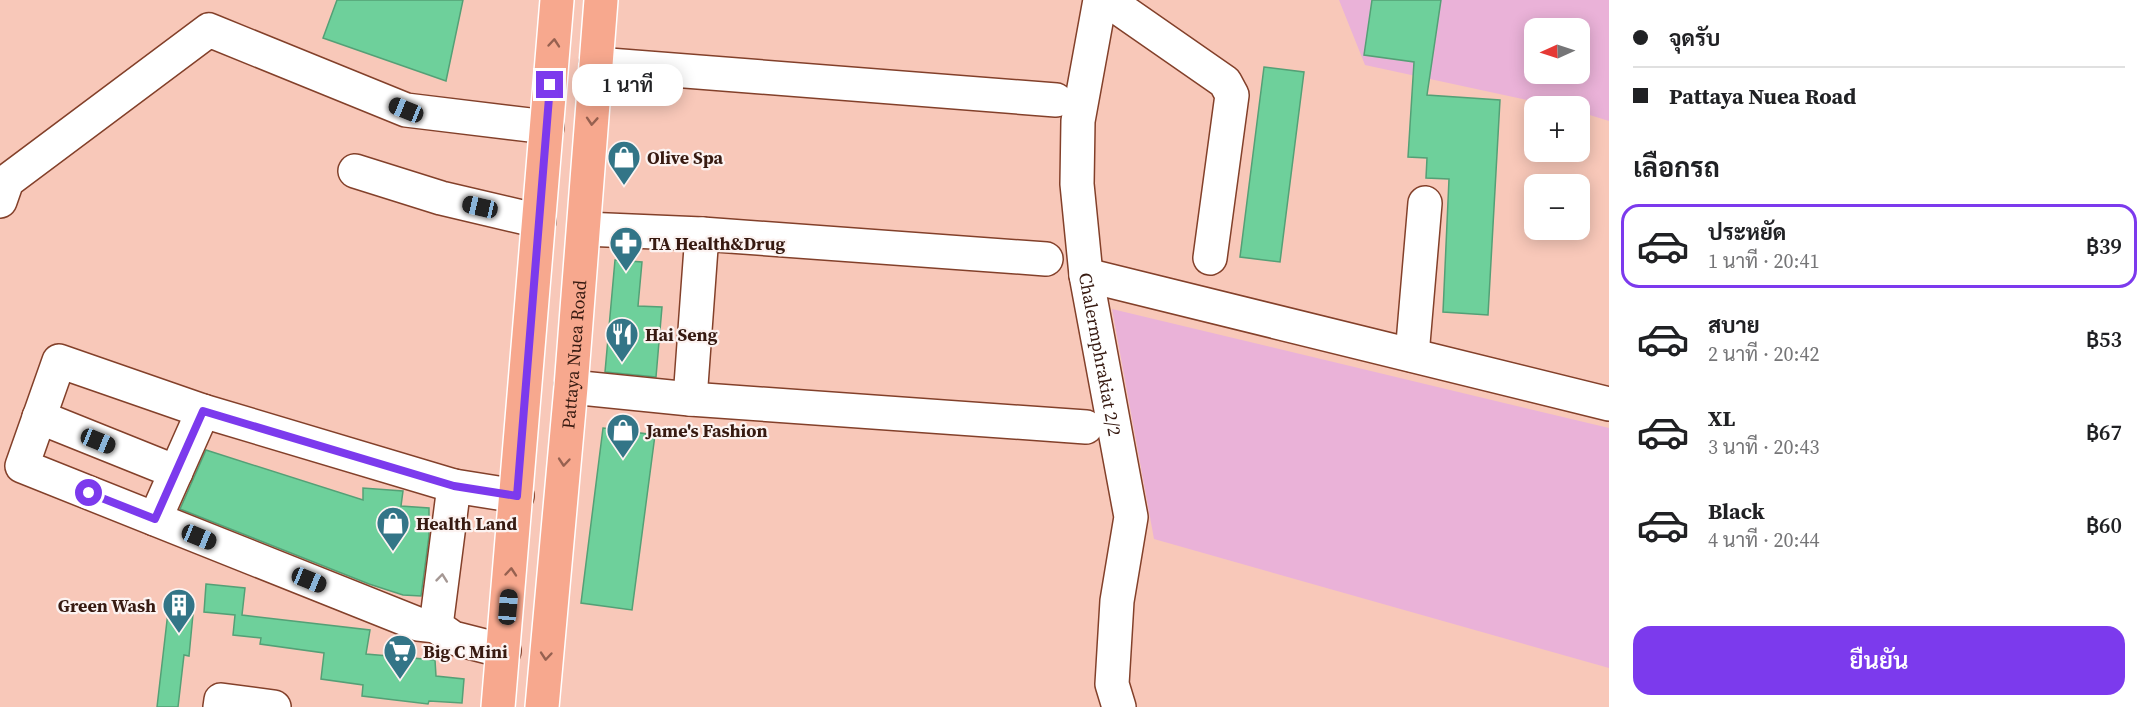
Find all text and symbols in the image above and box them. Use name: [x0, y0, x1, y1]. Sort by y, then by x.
north arrow: [1524, 18, 1590, 84]
map controls: [1524, 18, 1590, 240]
text: จุดรับ: [1669, 23, 1720, 53]
one-way arrow: [547, 38, 560, 47]
callout: 1 นาที: [571, 64, 682, 106]
route end: [536, 71, 563, 98]
text: 1 นาที: [602, 71, 653, 99]
text: Pattaya Nuea Road: [1669, 81, 1856, 111]
car: [386, 95, 426, 125]
button: +: [1524, 96, 1590, 162]
one-way arrow: [586, 117, 599, 126]
shop icon: Olive Spa: [606, 139, 642, 186]
place label: Olive Spa: [647, 145, 724, 170]
text: เลือกรถ: [1633, 149, 1720, 186]
button: −: [1524, 174, 1590, 240]
car: [460, 194, 500, 220]
text: ประหยัด: [1708, 217, 1786, 247]
icon: car: [1636, 219, 1690, 273]
pharmacy icon: TA Health&Drug: [608, 225, 644, 272]
place label: TA Health&Drug: [649, 231, 785, 256]
text: ฿39: [2086, 231, 2122, 261]
text: 1 นาที · 20:41: [1708, 247, 1820, 275]
street label: Chalermphrakiat 2/2: [1073, 270, 1128, 438]
street label: Pattaya Nuea Road: [555, 279, 592, 430]
text: สบาย: [1708, 310, 1760, 340]
icon: car: [1636, 312, 1690, 366]
restaurant icon: Hai Seng: [604, 316, 640, 363]
place label: Hai Seng: [645, 322, 718, 347]
text: ฿53: [2086, 324, 2122, 354]
text: 2 นาที · 20:42: [1708, 340, 1820, 368]
text: XL: [1708, 403, 1735, 433]
icon: car: [1636, 405, 1690, 459]
shop icon: Jame's Fashion: [605, 412, 641, 459]
text: ฿67: [2086, 417, 2122, 447]
place label: Jame's Fashion: [645, 418, 768, 443]
car: [78, 426, 118, 456]
text: 3 นาที · 20:43: [1708, 433, 1820, 461]
one-way arrow: [558, 457, 571, 467]
route start: [75, 479, 102, 506]
text: Black: [1708, 496, 1765, 526]
icon: car: [1636, 498, 1690, 552]
shop icon: Health Land: [375, 505, 411, 552]
text: ฿60: [2086, 510, 2122, 540]
place label: Health Land: [416, 511, 517, 536]
car: [179, 522, 219, 552]
text: 4 นาที · 20:44: [1708, 526, 1820, 554]
car: [289, 565, 329, 595]
one-way arrow: [504, 567, 517, 576]
one-way arrow: [435, 574, 448, 583]
building icon: Green Wash: [161, 587, 197, 634]
car: [497, 588, 519, 626]
place label: Green Wash: [58, 593, 156, 618]
button: ยืนยัน: [1633, 626, 2125, 695]
supermarket icon: Big C Mini: [382, 633, 418, 680]
place label: Big C Mini: [423, 639, 508, 664]
one-way arrow: [540, 652, 553, 661]

